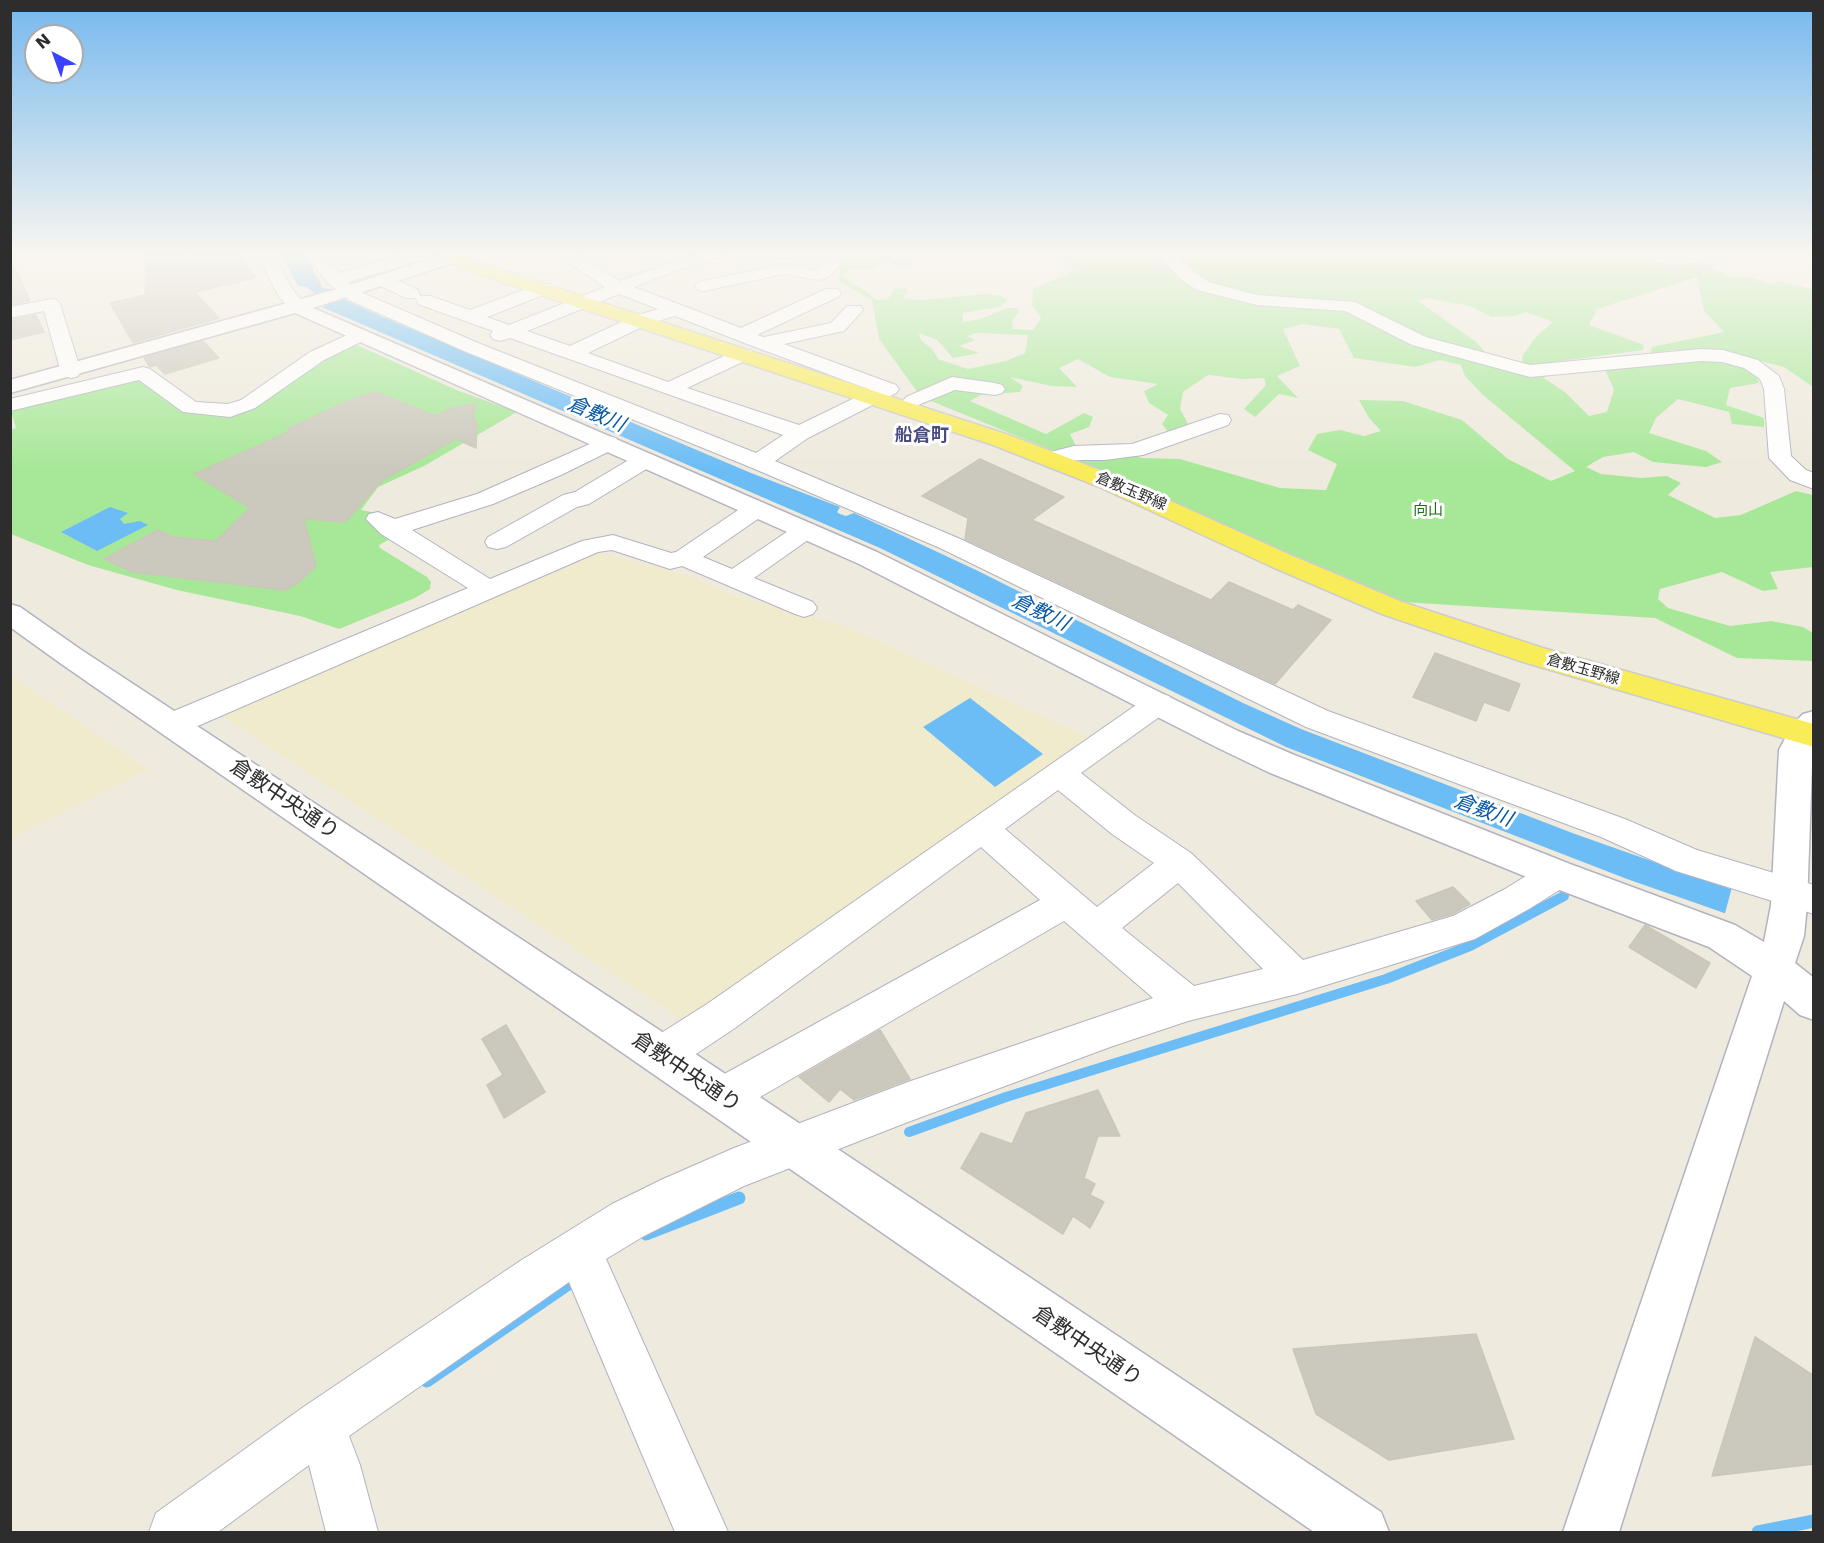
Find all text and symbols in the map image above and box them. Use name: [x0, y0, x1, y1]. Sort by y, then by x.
north arrow: [24, 24, 84, 84]
text: N: [32, 30, 54, 53]
water label: 倉敷川: [564, 392, 628, 438]
district label: 船倉町: [895, 425, 949, 447]
street label: 倉敷玉野線: [1093, 469, 1169, 515]
park label: 向山: [1413, 502, 1443, 520]
water label: 倉敷川: [1008, 589, 1072, 637]
street label: 倉敷玉野線: [1544, 651, 1622, 689]
street label: 倉敷中央通り: [225, 754, 343, 846]
water label: 倉敷川: [1451, 789, 1515, 833]
street label: 倉敷中央通り: [627, 1027, 745, 1119]
street label: 倉敷中央通り: [1028, 1301, 1146, 1393]

